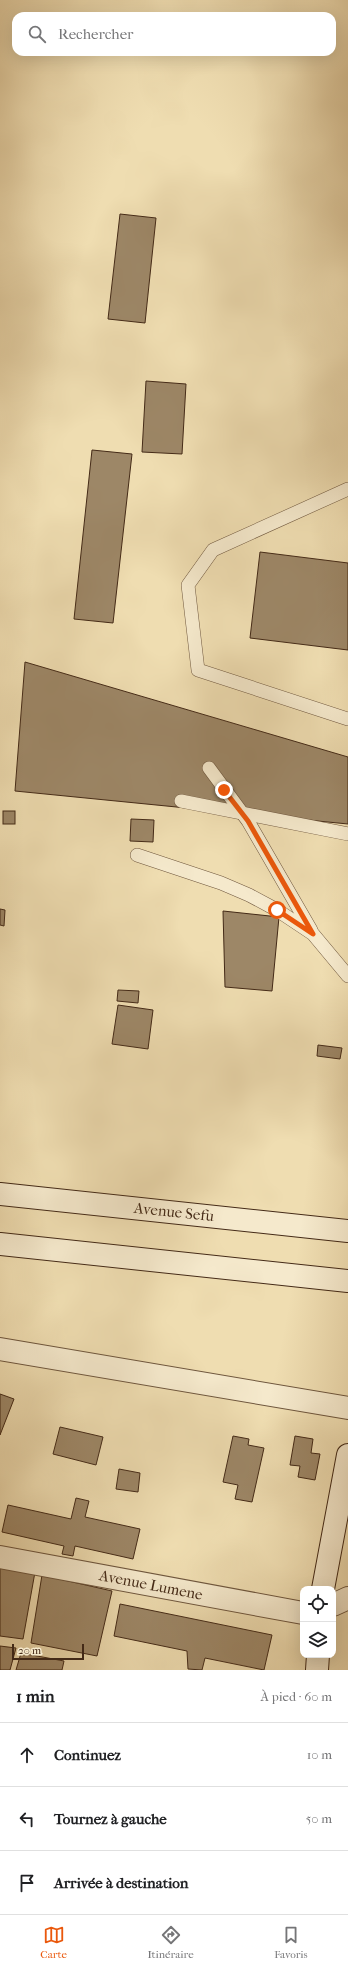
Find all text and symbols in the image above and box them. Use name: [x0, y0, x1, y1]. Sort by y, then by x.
search box: [12, 12, 336, 56]
icon: search: [26, 23, 48, 45]
text: Rechercher: [58, 25, 133, 43]
route end: [215, 781, 233, 799]
route start: [268, 901, 286, 919]
street label: Avenue Sefu: [132, 1199, 215, 1225]
street label: Avenue Lumene: [97, 1566, 205, 1604]
map controls: [300, 1586, 336, 1658]
button: locate: [300, 1586, 336, 1622]
button: layers: [300, 1622, 336, 1658]
scale bar: [12, 1642, 84, 1661]
text: 20 m: [18, 1644, 41, 1657]
text: 1 min: [16, 1686, 55, 1706]
text: À pied · 60 m: [261, 1689, 332, 1704]
icon: ahead: [16, 1744, 38, 1766]
text: Continuez: [54, 1746, 121, 1764]
text: 10 m: [307, 1747, 332, 1762]
icon: left: [16, 1808, 38, 1830]
text: Tournez à gauche: [54, 1810, 167, 1828]
text: 50 m: [306, 1811, 332, 1826]
icon: arrive: [16, 1872, 38, 1894]
text: Arrivée à destination: [54, 1874, 189, 1892]
tab: Carte: [40, 1924, 67, 1961]
tab: Itinéraire: [147, 1924, 194, 1961]
tab: Favoris: [274, 1924, 308, 1961]

